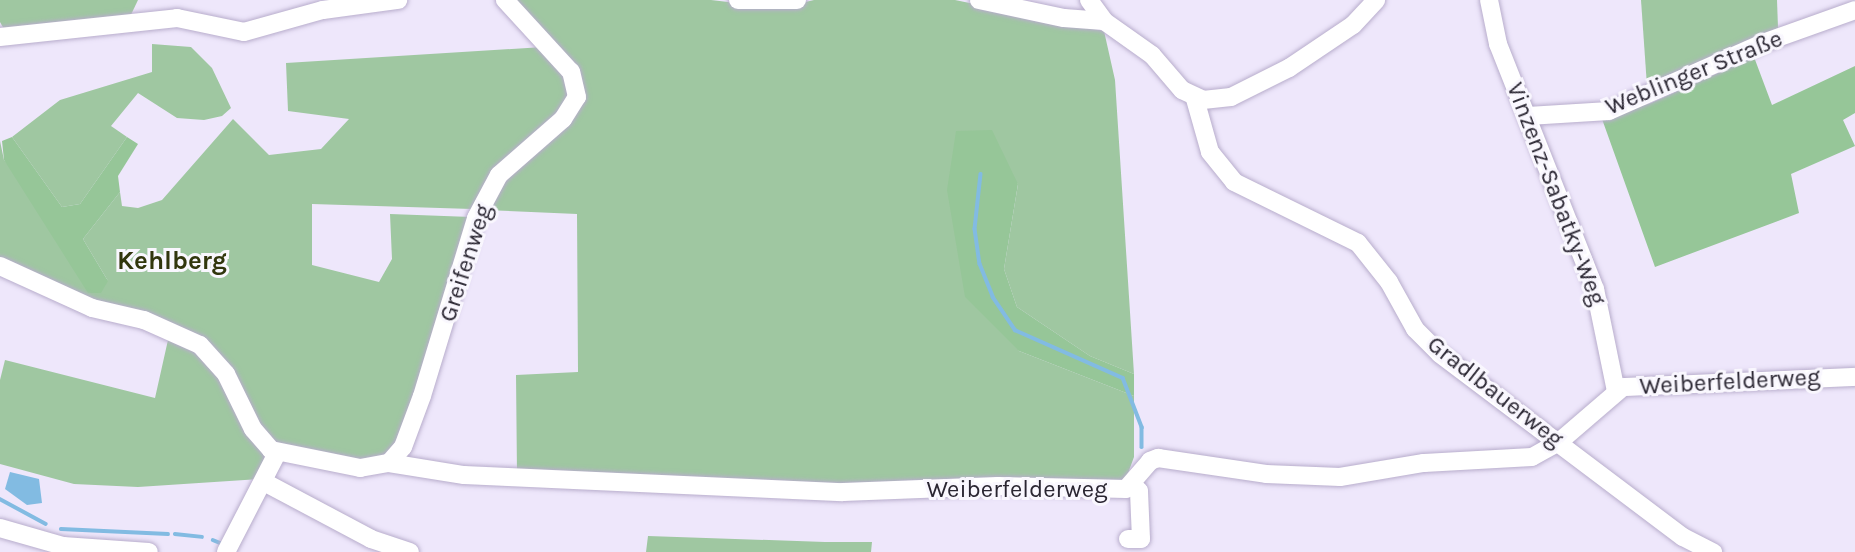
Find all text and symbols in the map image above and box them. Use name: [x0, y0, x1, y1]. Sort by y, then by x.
street label: Weblinger Straße: [1601, 24, 1787, 122]
street label: Vinzenz-Sabatky-Weg: [1500, 78, 1612, 310]
street label: Greifenweg: [433, 201, 499, 325]
district label: Kehlberg: [117, 245, 227, 277]
street label: Gradlbauerweg: [1421, 330, 1569, 454]
street label: Weiberfelderweg: [1639, 363, 1821, 401]
street label: Weiberfelderweg: [926, 476, 1108, 504]

